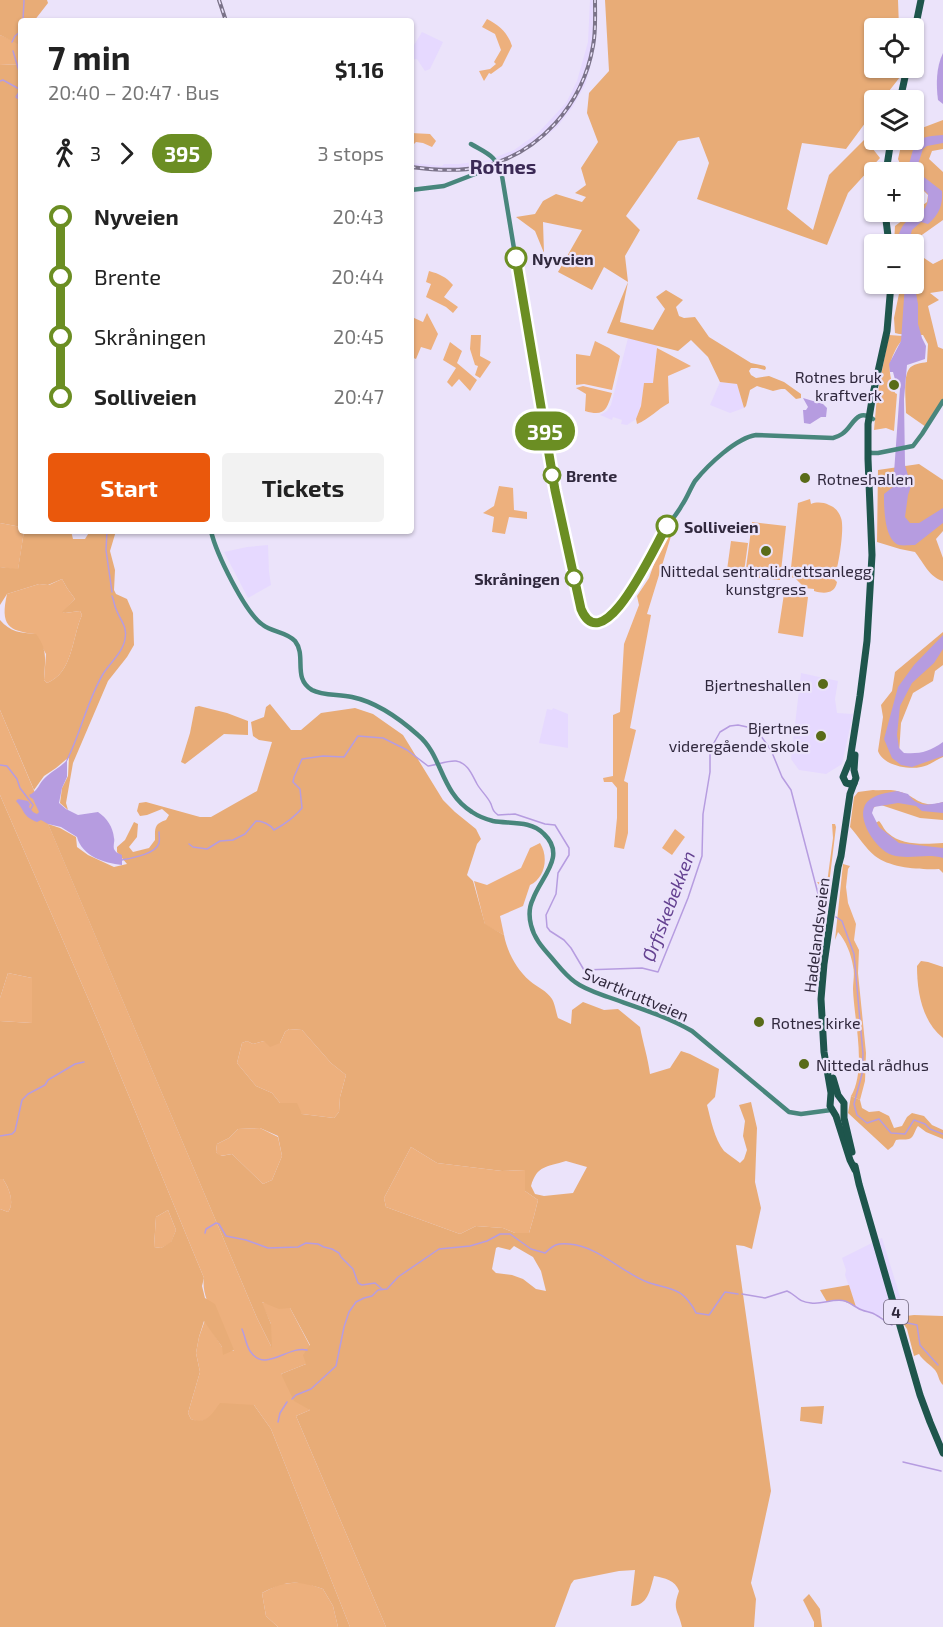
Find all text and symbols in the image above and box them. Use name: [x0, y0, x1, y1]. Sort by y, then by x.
map controls: [864, 18, 924, 294]
button: locate: [864, 18, 924, 78]
text: 7 min: [48, 37, 131, 77]
text: $1.16: [335, 56, 384, 82]
text: 20:40 – 20:47 · Bus: [48, 80, 219, 104]
button: layers: [864, 90, 924, 150]
icon: walk: [48, 137, 81, 170]
icon: forward: [110, 137, 143, 170]
text: 3: [90, 141, 101, 165]
text: 395: [164, 141, 200, 166]
text: 3 stops: [318, 141, 384, 165]
district label: Rotnes: [470, 154, 536, 178]
button: +: [864, 162, 924, 222]
text: Nyveien: [94, 203, 179, 229]
text: 20:43: [333, 204, 384, 228]
button: −: [864, 234, 924, 294]
marker: Nyveien: [505, 247, 527, 269]
place label: Nyveien: [532, 249, 594, 269]
text: Brente: [94, 263, 161, 289]
text: 20:44: [331, 264, 384, 288]
text: Skråningen: [94, 323, 206, 349]
text: 20:45: [333, 324, 384, 348]
place label: Rotnes bruk kraftverk: [795, 367, 882, 404]
marker: Rotnes bruk kraftverk: [887, 378, 901, 392]
text: Solliveien: [94, 383, 197, 409]
text: 20:47: [333, 384, 384, 408]
line badge: 395: [510, 412, 580, 450]
text: 395: [527, 419, 563, 444]
button: Start: [48, 453, 210, 522]
button: Tickets: [222, 453, 384, 522]
marker: Brente: [543, 466, 561, 484]
place label: Brente: [566, 466, 617, 485]
place label: Rotneshallen: [817, 469, 913, 488]
marker: Rotneshallen: [798, 471, 812, 485]
marker: Solliveien: [656, 515, 678, 537]
place label: Solliveien: [684, 517, 759, 536]
marker: Nittedal sentralidrettsanlegg kunstgress: [759, 544, 773, 558]
place label: Nittedal sentralidrettsanlegg kunstgress: [660, 561, 872, 598]
place label: Skråningen: [474, 569, 560, 588]
marker: Skråningen: [565, 569, 583, 587]
place label: Bjertneshallen: [704, 675, 811, 695]
marker: Bjertneshallen: [816, 677, 830, 691]
place label: Bjertnes videregående skole: [669, 718, 809, 755]
marker: Bjertnes videregående skole: [814, 729, 828, 743]
water label: Ørfiskebekken: [637, 848, 699, 964]
street label: Hadelandsveien: [799, 876, 833, 994]
street label: Svartkruttveien: [580, 963, 692, 1025]
place label: Rotnes kirke: [771, 1013, 861, 1032]
marker: Rotnes kirke: [752, 1015, 766, 1029]
place label: Nittedal rådhus: [816, 1055, 929, 1074]
marker: Nittedal rådhus: [797, 1057, 811, 1071]
road number: 4: [884, 1300, 908, 1324]

